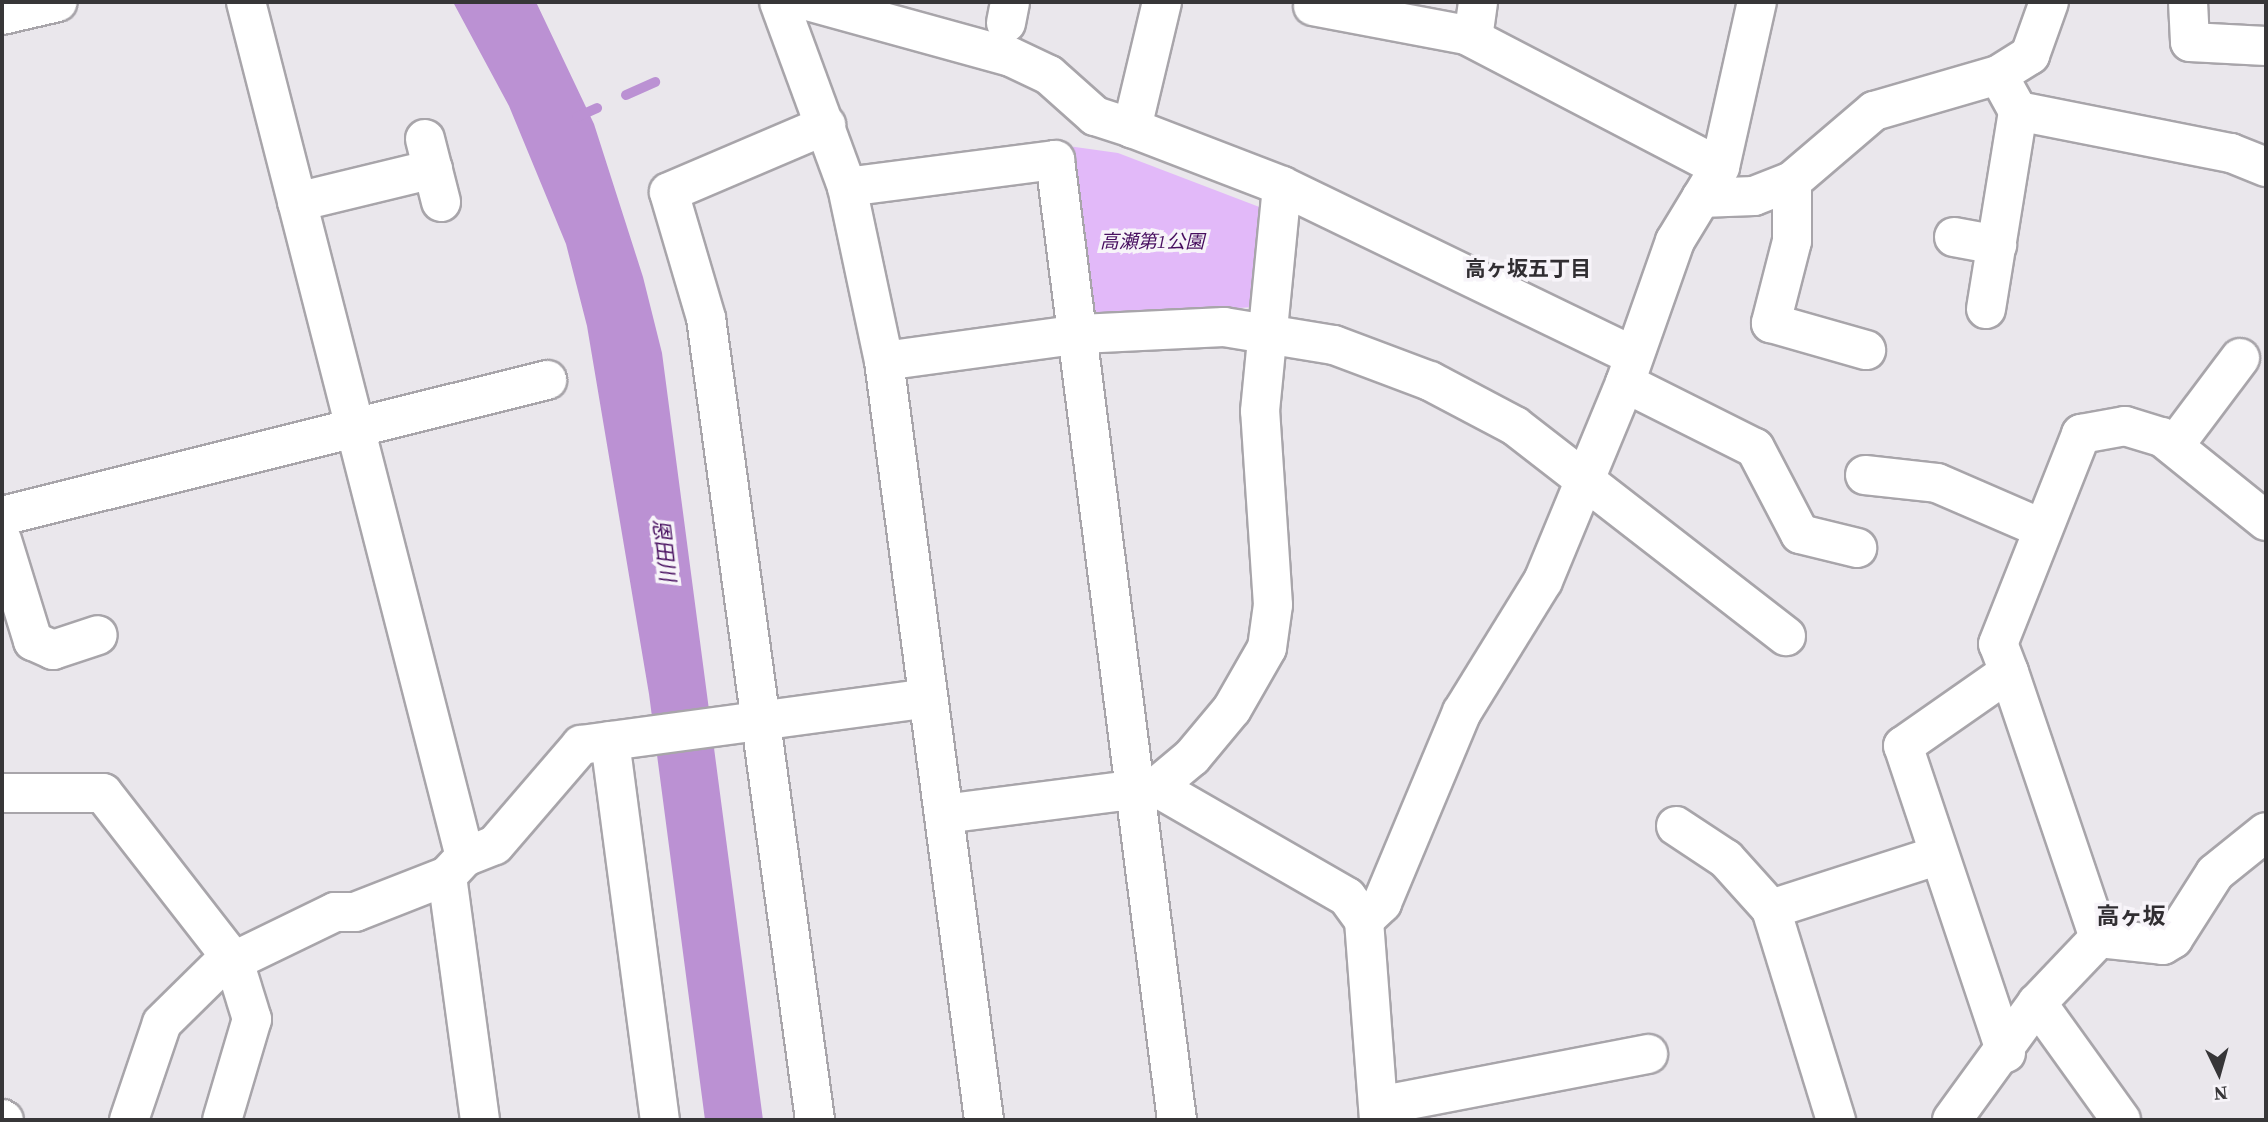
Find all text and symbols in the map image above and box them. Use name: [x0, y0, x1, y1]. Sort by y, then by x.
park label: 高瀬第1公園: [1100, 231, 1204, 253]
district label: 高ヶ坂五丁目: [1465, 256, 1591, 282]
water label: 恩田川: [648, 517, 680, 583]
district label: 高ヶ坂: [2097, 902, 2165, 930]
north arrow: [2184, 1038, 2254, 1108]
text: N: [2213, 1080, 2229, 1107]

